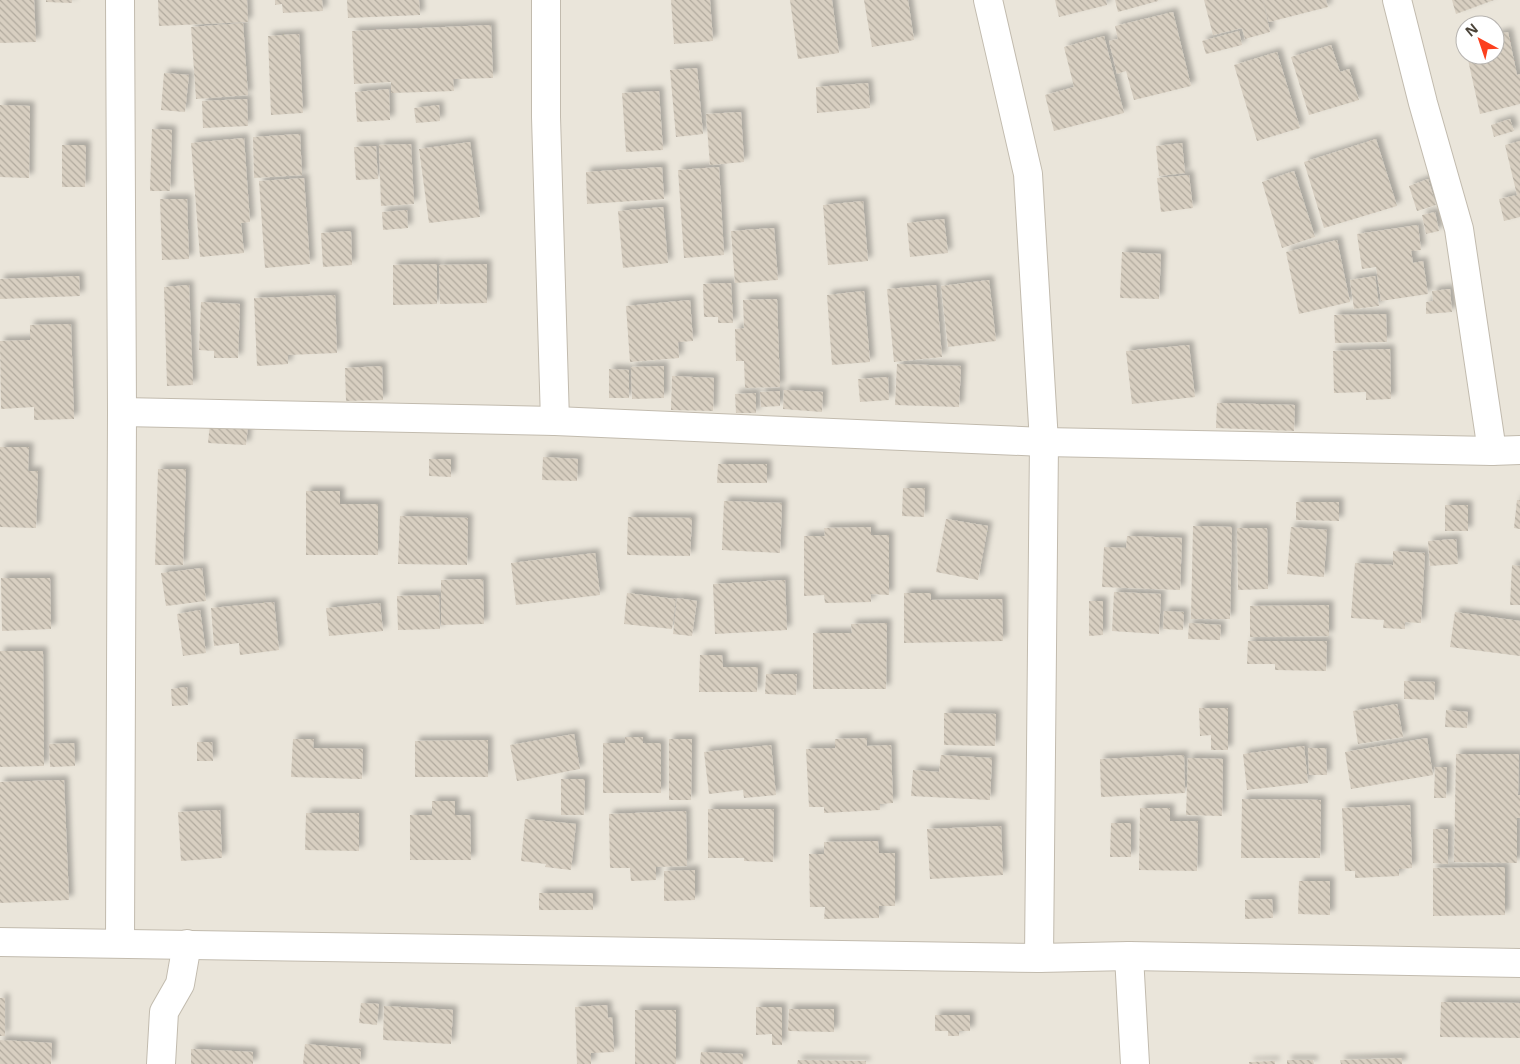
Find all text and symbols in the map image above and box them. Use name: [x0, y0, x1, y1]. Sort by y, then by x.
north arrow: [1455, 15, 1505, 65]
text: N: [1461, 19, 1482, 41]

